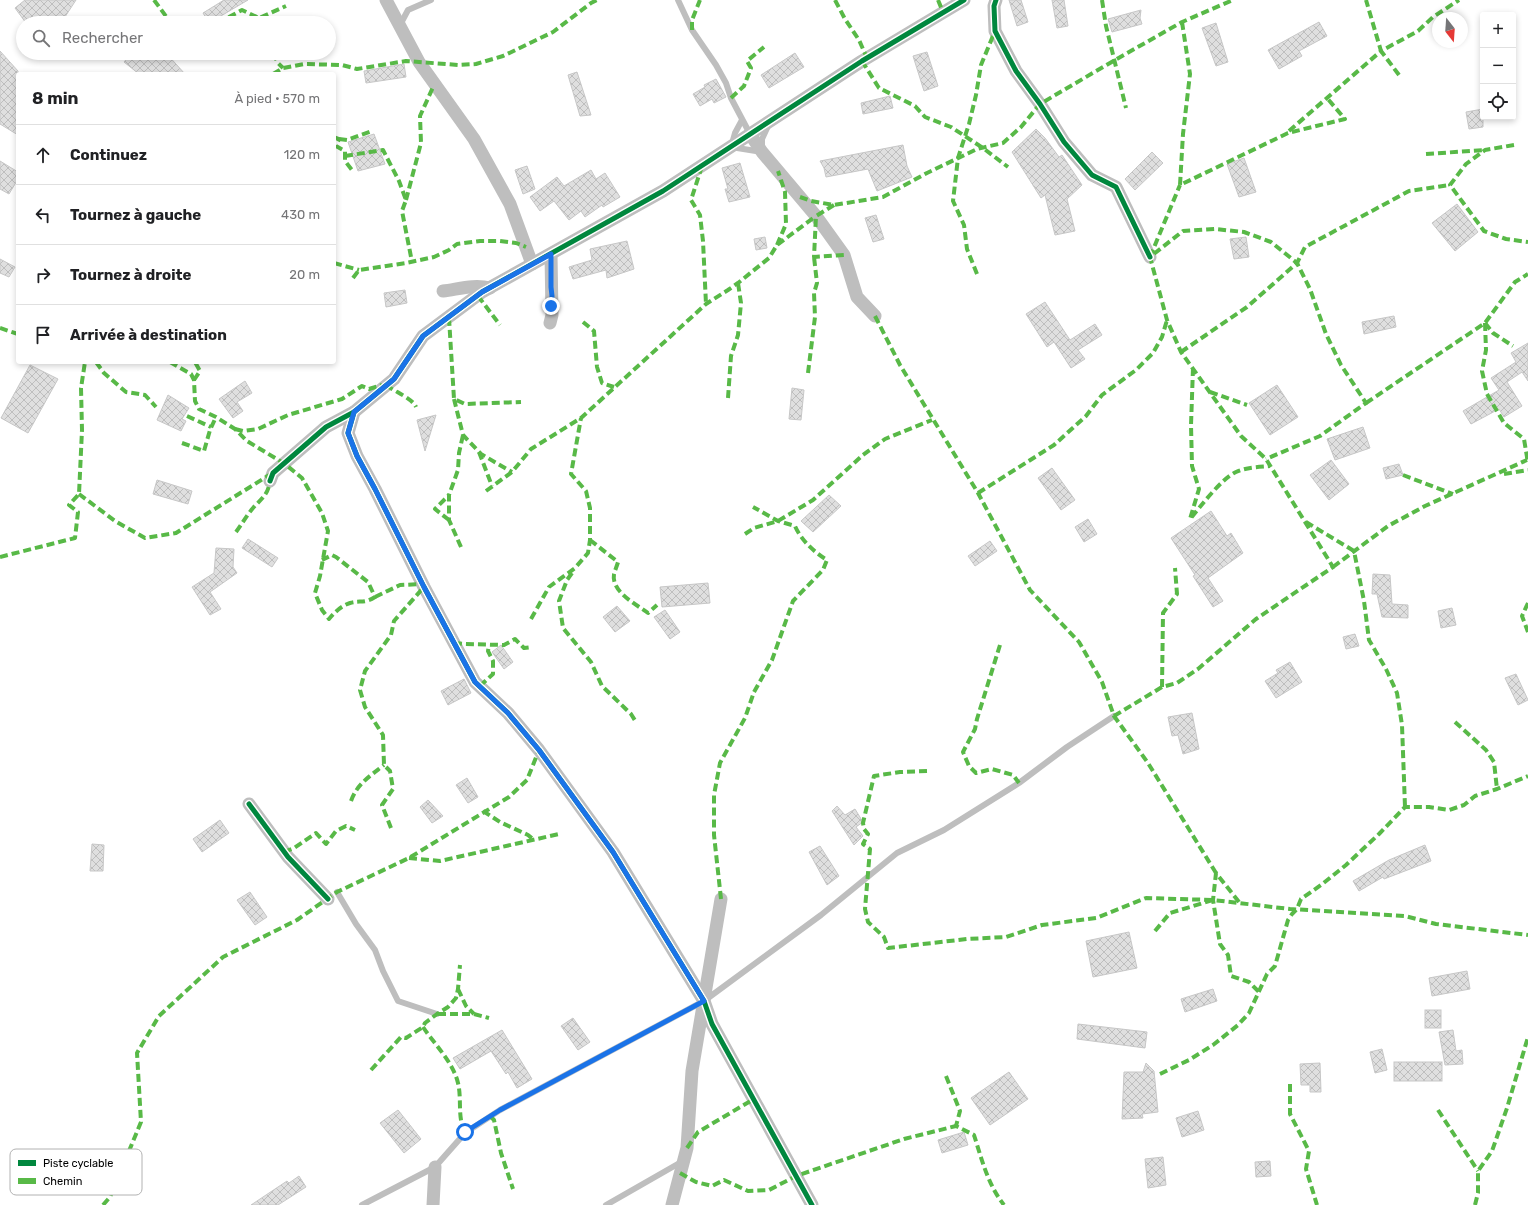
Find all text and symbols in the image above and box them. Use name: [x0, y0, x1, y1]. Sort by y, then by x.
north arrow: [1432, 12, 1468, 48]
map controls: [1480, 12, 1516, 120]
button: +: [1480, 12, 1516, 48]
search box: [16, 16, 336, 60]
icon: search: [30, 27, 52, 49]
text: Rechercher: [62, 29, 143, 47]
button: −: [1480, 48, 1516, 84]
button: locate: [1480, 84, 1516, 120]
text: 8 min: [32, 88, 79, 108]
text: À pied · 570 m: [234, 91, 320, 106]
icon: ahead: [32, 144, 54, 166]
text: Continuez: [70, 146, 147, 164]
text: 120 m: [284, 147, 320, 162]
icon: left: [32, 204, 54, 226]
text: Tournez à gauche: [70, 206, 201, 224]
text: 430 m: [281, 207, 320, 222]
icon: right: [32, 264, 54, 286]
text: Tournez à droite: [70, 266, 191, 284]
text: 20 m: [289, 267, 320, 282]
route end: [542, 297, 560, 315]
icon: arrive: [32, 324, 54, 346]
text: Arrivée à destination: [70, 326, 227, 344]
route start: [456, 1123, 474, 1141]
legend: [10, 1149, 142, 1195]
text: Piste cyclable: [43, 1157, 113, 1170]
text: Chemin: [43, 1175, 82, 1188]

